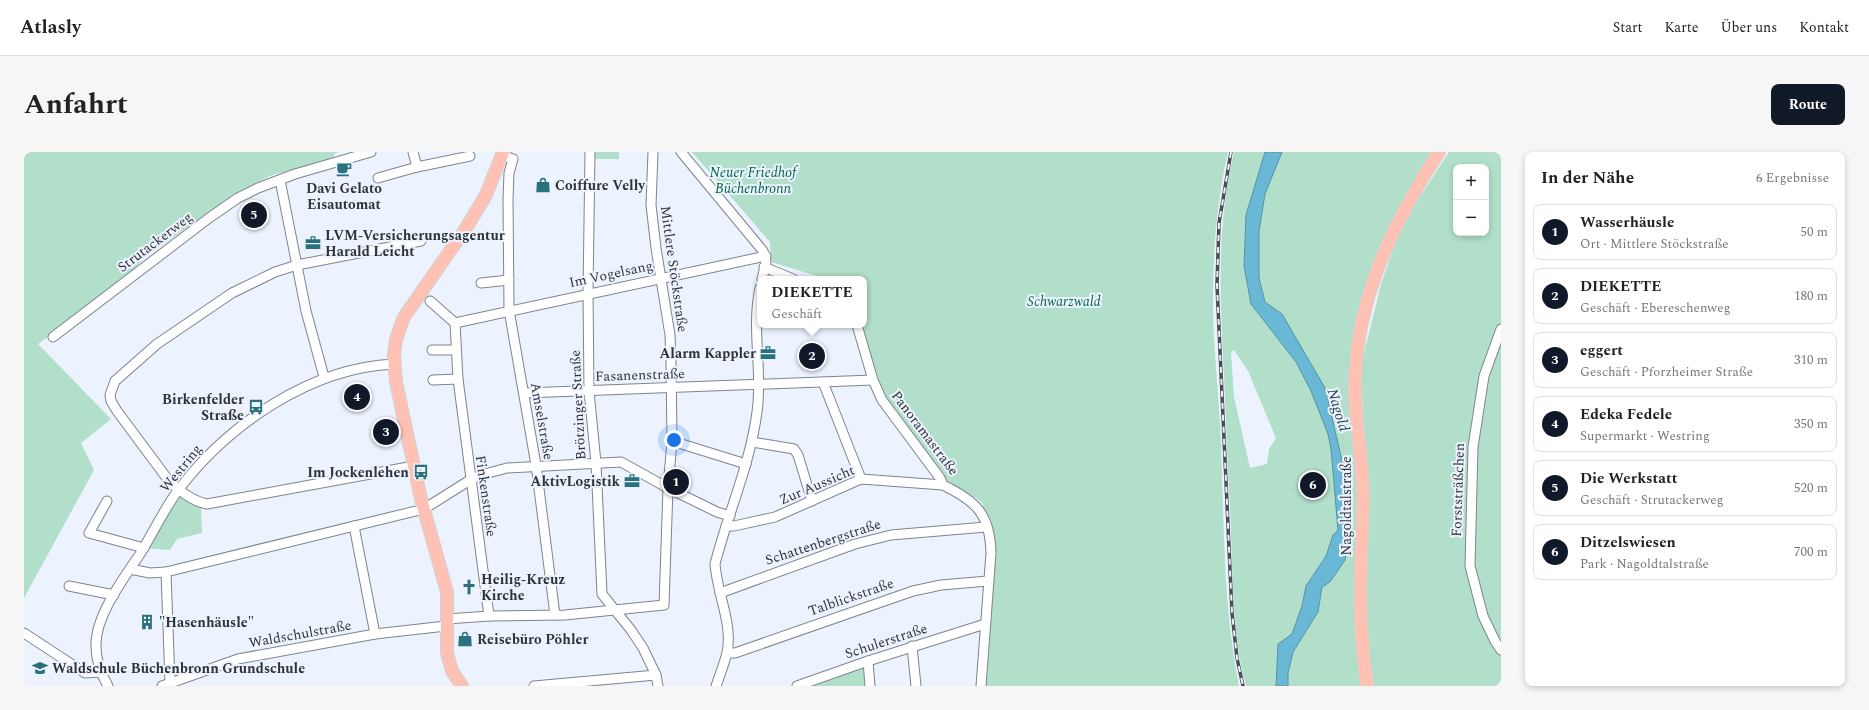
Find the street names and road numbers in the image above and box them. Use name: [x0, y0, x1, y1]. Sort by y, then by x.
street label: Mittlere Stöckstraße: [655, 204, 693, 334]
street label: Strutackerweg: [113, 207, 197, 277]
street label: Im Vogelsang: [567, 255, 655, 293]
street label: Brötzinger Straße: [565, 349, 591, 461]
street label: Fasanenstraße: [595, 363, 686, 387]
street label: Amselstraße: [525, 381, 559, 462]
street label: Panoramastraße: [886, 386, 964, 480]
street label: Westring: [155, 439, 207, 497]
street label: Forststräßchen: [1446, 443, 1470, 537]
street label: Finkenstraße: [470, 454, 502, 538]
street label: Nagoldtalstraße: [1336, 456, 1357, 556]
street label: Zur Aussicht: [776, 460, 858, 510]
street label: Schattenbergstraße: [762, 513, 884, 571]
street label: Talblickstraße: [805, 572, 897, 621]
street label: Waldschulstraße: [247, 615, 353, 653]
street label: Schulerstraße: [842, 618, 930, 664]

